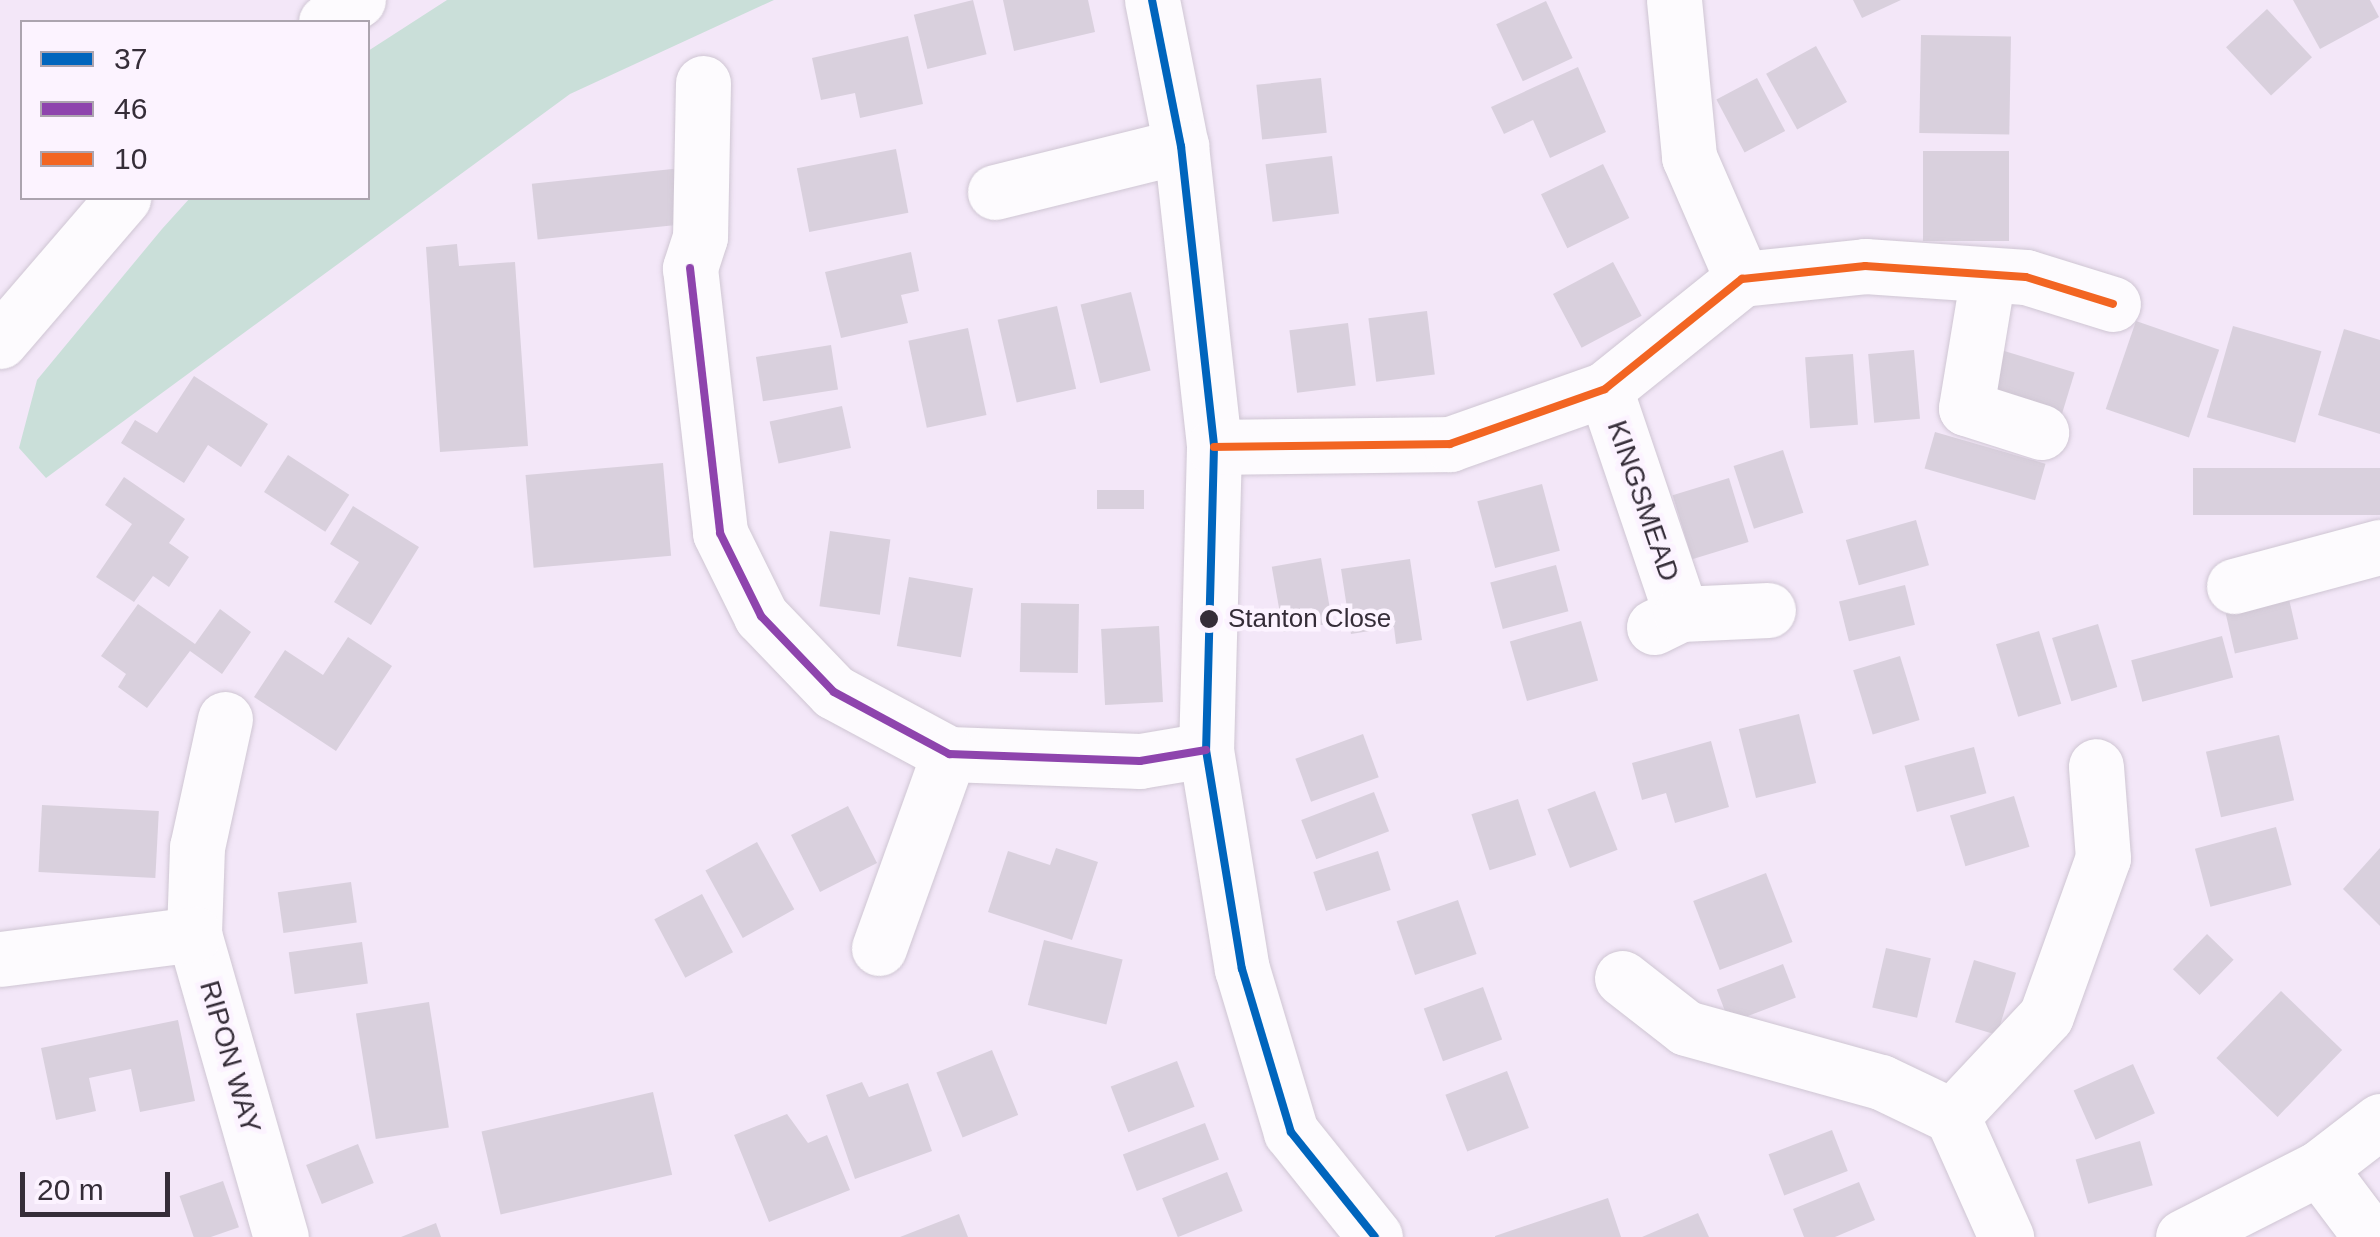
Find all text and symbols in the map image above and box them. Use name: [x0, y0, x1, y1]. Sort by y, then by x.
legend: [20, 20, 370, 200]
text: 37: [114, 42, 147, 75]
text: 46: [114, 92, 147, 125]
text: 10: [114, 142, 147, 175]
street label: KINGSMEAD: [1600, 416, 1686, 586]
place label: Stanton Close: [1228, 603, 1391, 635]
marker: Stanton Close: [1199, 609, 1219, 629]
street label: RIPON WAY: [192, 977, 268, 1137]
scale bar: [25, 1152, 175, 1214]
text: 20 m: [37, 1173, 104, 1206]

